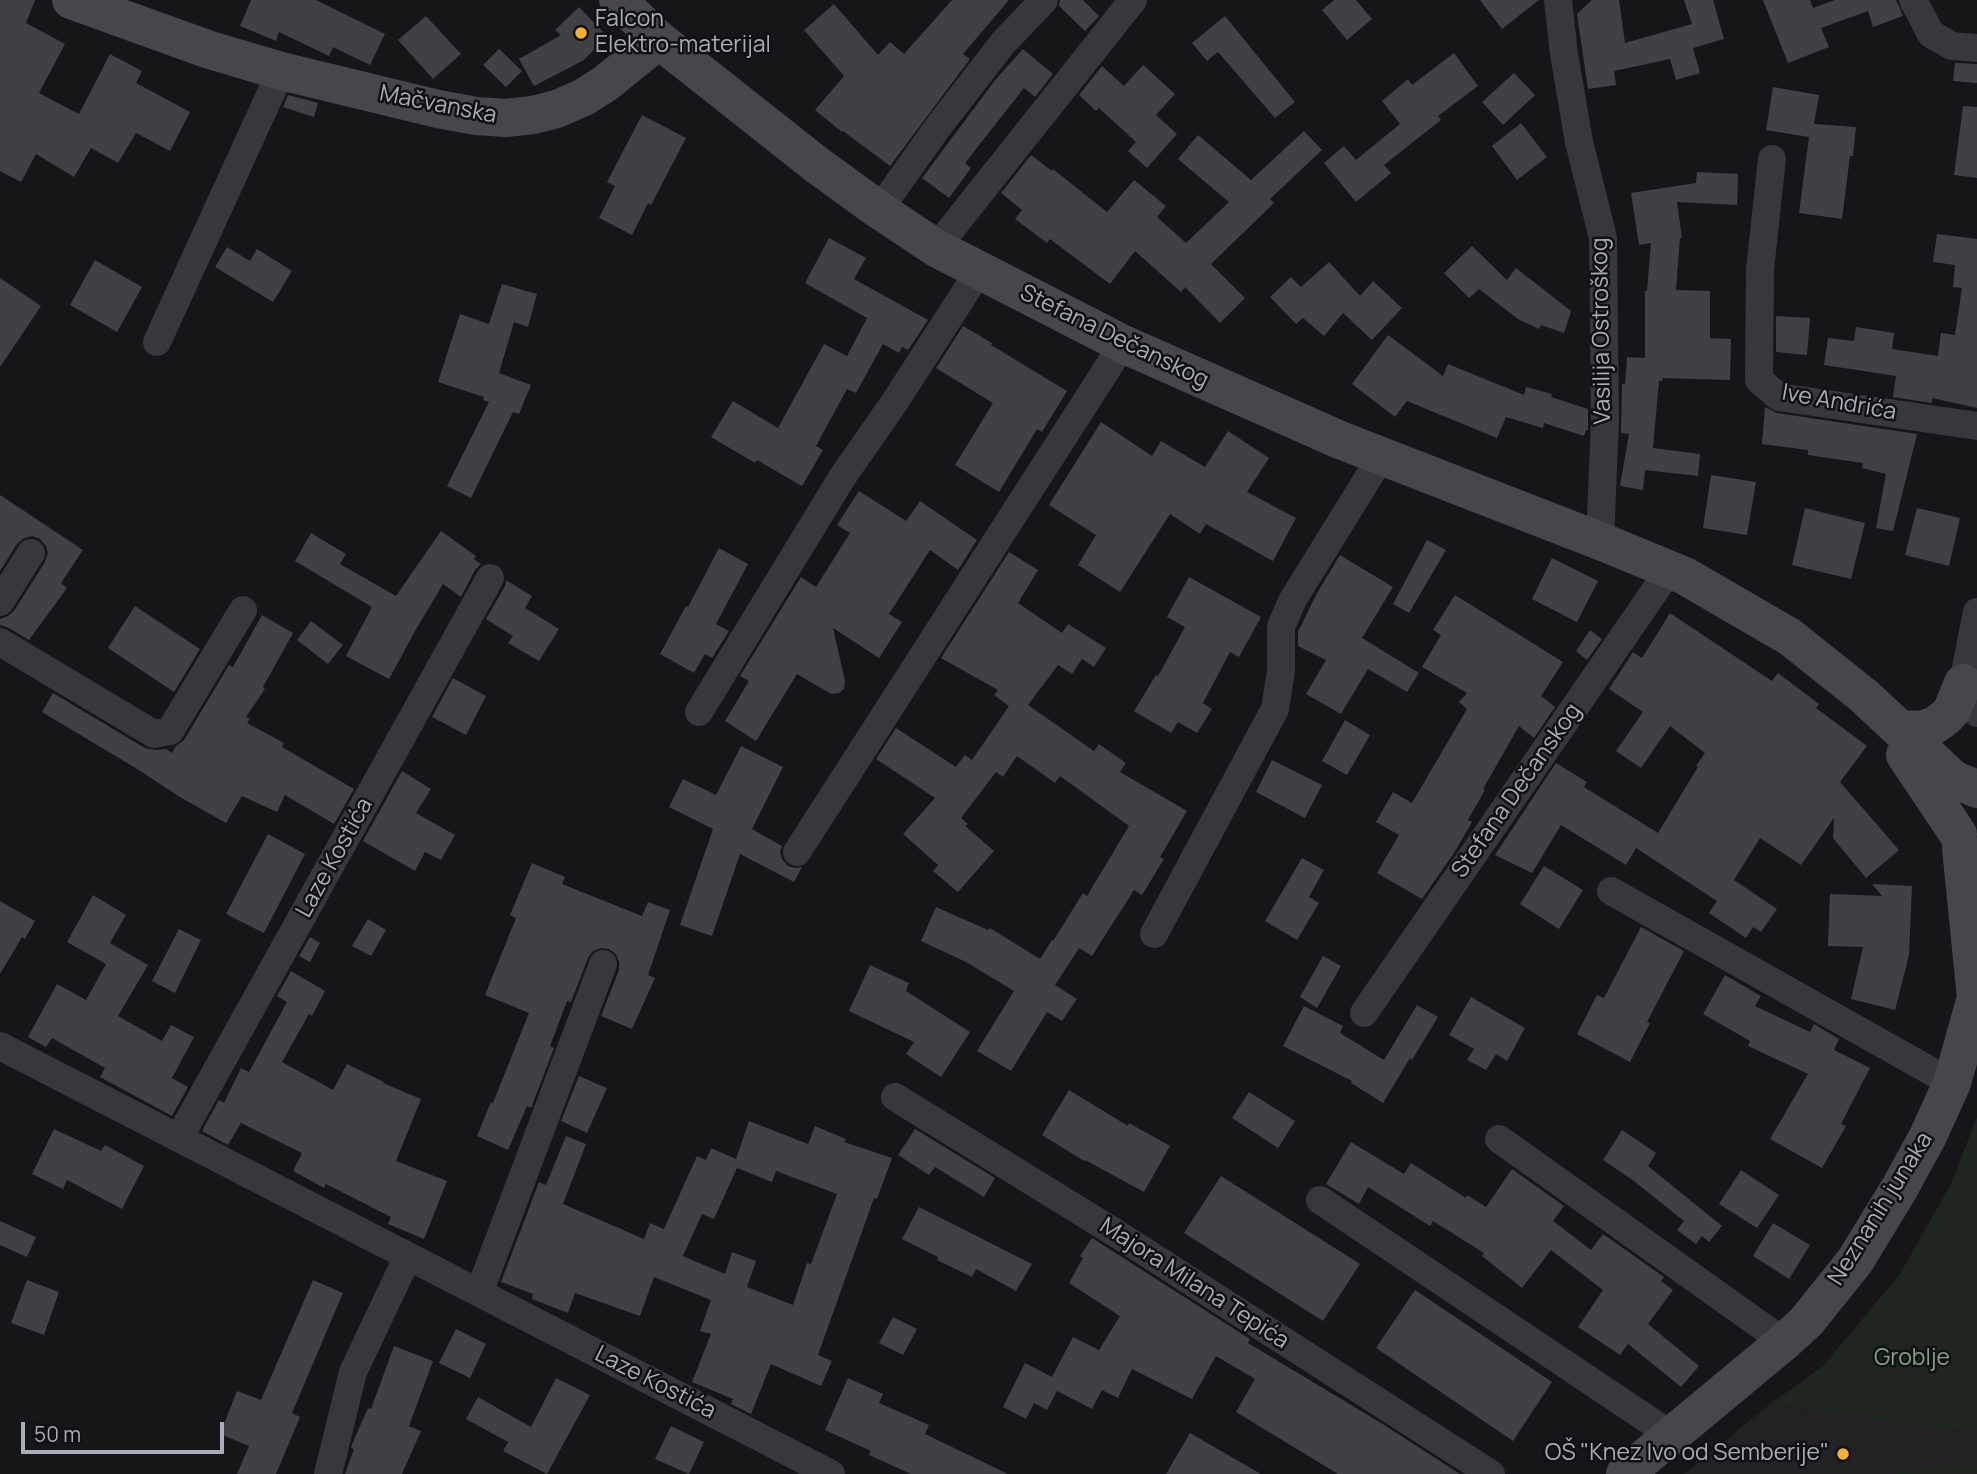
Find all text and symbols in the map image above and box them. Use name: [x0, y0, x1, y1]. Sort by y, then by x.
place label: Falcon Elektro-materijal: [595, 6, 771, 60]
marker: Falcon Elektro-materijal: [573, 25, 589, 41]
street label: Mačvanska: [377, 80, 499, 130]
street label: Vasilija Ostroškog: [1587, 237, 1617, 425]
street label: Stefana Dečanskog: [1015, 279, 1213, 395]
street label: Ive Andrića: [1780, 379, 1898, 427]
street label: Stefana Dečanskog: [1446, 699, 1588, 883]
street label: Laze Kostića: [291, 794, 379, 922]
street label: Neznanih junaka: [1823, 1127, 1939, 1291]
street label: Majora Milana Tepića: [1094, 1213, 1294, 1355]
street label: Laze Kostića: [590, 1341, 720, 1425]
park label: Groblje: [1874, 1345, 1950, 1373]
scale bar: [24, 1408, 228, 1452]
text: 50 m: [34, 1420, 81, 1448]
place label: OŠ "Knez Ivo od Semberije": [1545, 1440, 1829, 1468]
marker: OŠ "Knez Ivo od Semberije": [1835, 1446, 1851, 1462]

